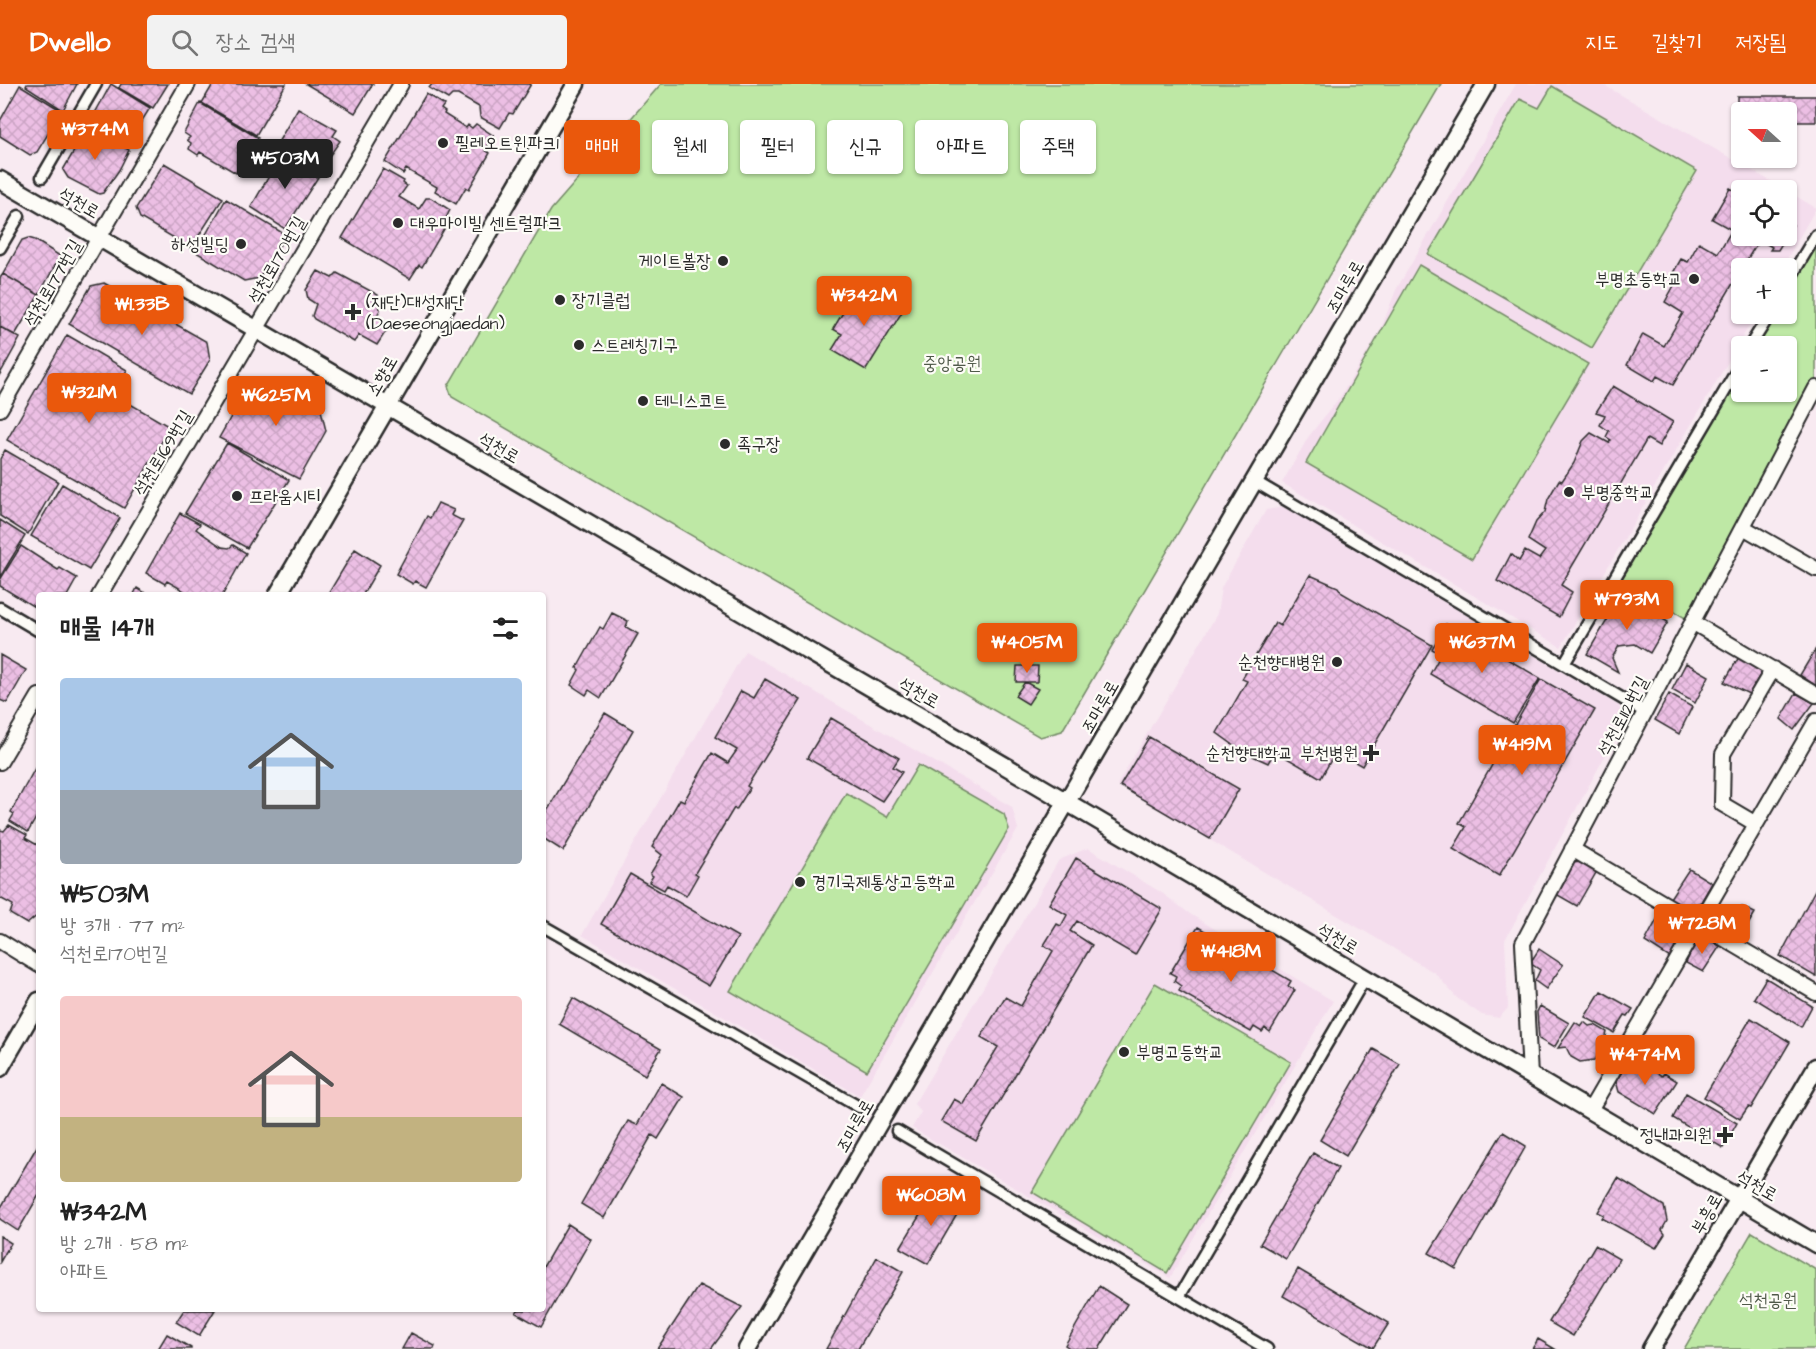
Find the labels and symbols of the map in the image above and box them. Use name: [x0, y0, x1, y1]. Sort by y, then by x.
north arrow: [1731, 102, 1797, 168]
pin: ₩374M: [53, 110, 137, 161]
place label: 필레오트윈파크1: [455, 131, 559, 156]
marker: 필레오트윈파크1: [436, 136, 450, 150]
pin: ₩503M: [243, 139, 327, 190]
street label: 석천로: [54, 181, 104, 225]
street label: 석천로170번길: [242, 211, 312, 308]
place label: 대우마이빌 센트럴파크: [410, 211, 562, 236]
marker: 대우마이빌 센트럴파크: [391, 216, 405, 230]
place label: 하성빌딩: [171, 232, 229, 257]
street label: 석천로177번길: [18, 234, 88, 331]
marker: 하성빌딩: [234, 237, 248, 251]
place label: 게이트볼장: [639, 249, 711, 274]
marker: 게이트볼장: [716, 254, 730, 268]
street label: 조마루로: [1320, 256, 1370, 318]
place label: 부명초등학교: [1595, 267, 1682, 292]
marker: 부명초등학교: [1687, 272, 1701, 286]
pin: ₩342M: [822, 276, 906, 327]
pin: ₩1.33B: [93, 285, 191, 336]
place label: 장기클럽: [572, 288, 630, 313]
place label: (재단)대성재단 (Daeseongjaedan): [366, 290, 505, 337]
marker: 장기클럽: [553, 293, 567, 307]
marker: (재단)대성재단 (Daeseongjaedan): [344, 303, 362, 321]
place label: 스트레칭기구: [591, 333, 678, 358]
marker: 스트레칭기구: [572, 338, 586, 352]
street label: 소향로: [360, 351, 404, 401]
park label: 중앙공원: [923, 351, 981, 376]
pin: ₩321M: [47, 373, 131, 424]
pin: ₩625M: [234, 376, 318, 427]
place label: 테니스코트: [655, 389, 727, 414]
marker: 테니스코트: [636, 394, 650, 408]
street label: 석천로169번길: [127, 405, 199, 501]
street label: 석천로: [474, 426, 524, 470]
place label: 족구장: [737, 432, 780, 457]
marker: 족구장: [718, 437, 732, 451]
place label: 부명중학교: [1581, 480, 1653, 505]
place label: 프라움시티: [249, 484, 321, 509]
marker: 부명중학교: [1562, 485, 1576, 499]
marker: 프라움시티: [230, 489, 244, 503]
pin: ₩793M: [1585, 580, 1669, 631]
pin: ₩405M: [985, 623, 1069, 674]
pin: ₩637M: [1440, 623, 1524, 674]
place label: 순천향대병원: [1238, 650, 1325, 675]
marker: 순천향대병원: [1330, 655, 1344, 669]
street label: 석천로: [894, 671, 944, 715]
street label: 석천로112번길: [1591, 671, 1655, 760]
street label: 조마루로: [1075, 676, 1125, 738]
pin: ₩419M: [1480, 725, 1564, 776]
place label: 순천향대학교 부천병원: [1206, 741, 1358, 766]
marker: 순천향대학교 부천병원: [1362, 744, 1380, 762]
place label: 경기국제통상고등학교: [812, 870, 957, 895]
marker: 경기국제통상고등학교: [793, 875, 807, 889]
pin: ₩728M: [1660, 904, 1744, 955]
street label: 석천로: [1313, 917, 1363, 961]
pin: ₩418M: [1189, 932, 1273, 983]
pin: ₩474M: [1603, 1035, 1687, 1086]
place label: 부명고등학교: [1136, 1040, 1223, 1065]
marker: 부명고등학교: [1117, 1045, 1131, 1059]
street label: 조마루로: [830, 1095, 880, 1157]
place label: 정내과의원: [1640, 1123, 1712, 1148]
marker: 정내과의원: [1716, 1126, 1734, 1144]
street label: 석천로: [1732, 1164, 1782, 1208]
pin: ₩608M: [889, 1176, 973, 1227]
street label: 부흥로: [1685, 1189, 1729, 1239]
park label: 석천공원: [1739, 1288, 1797, 1313]

